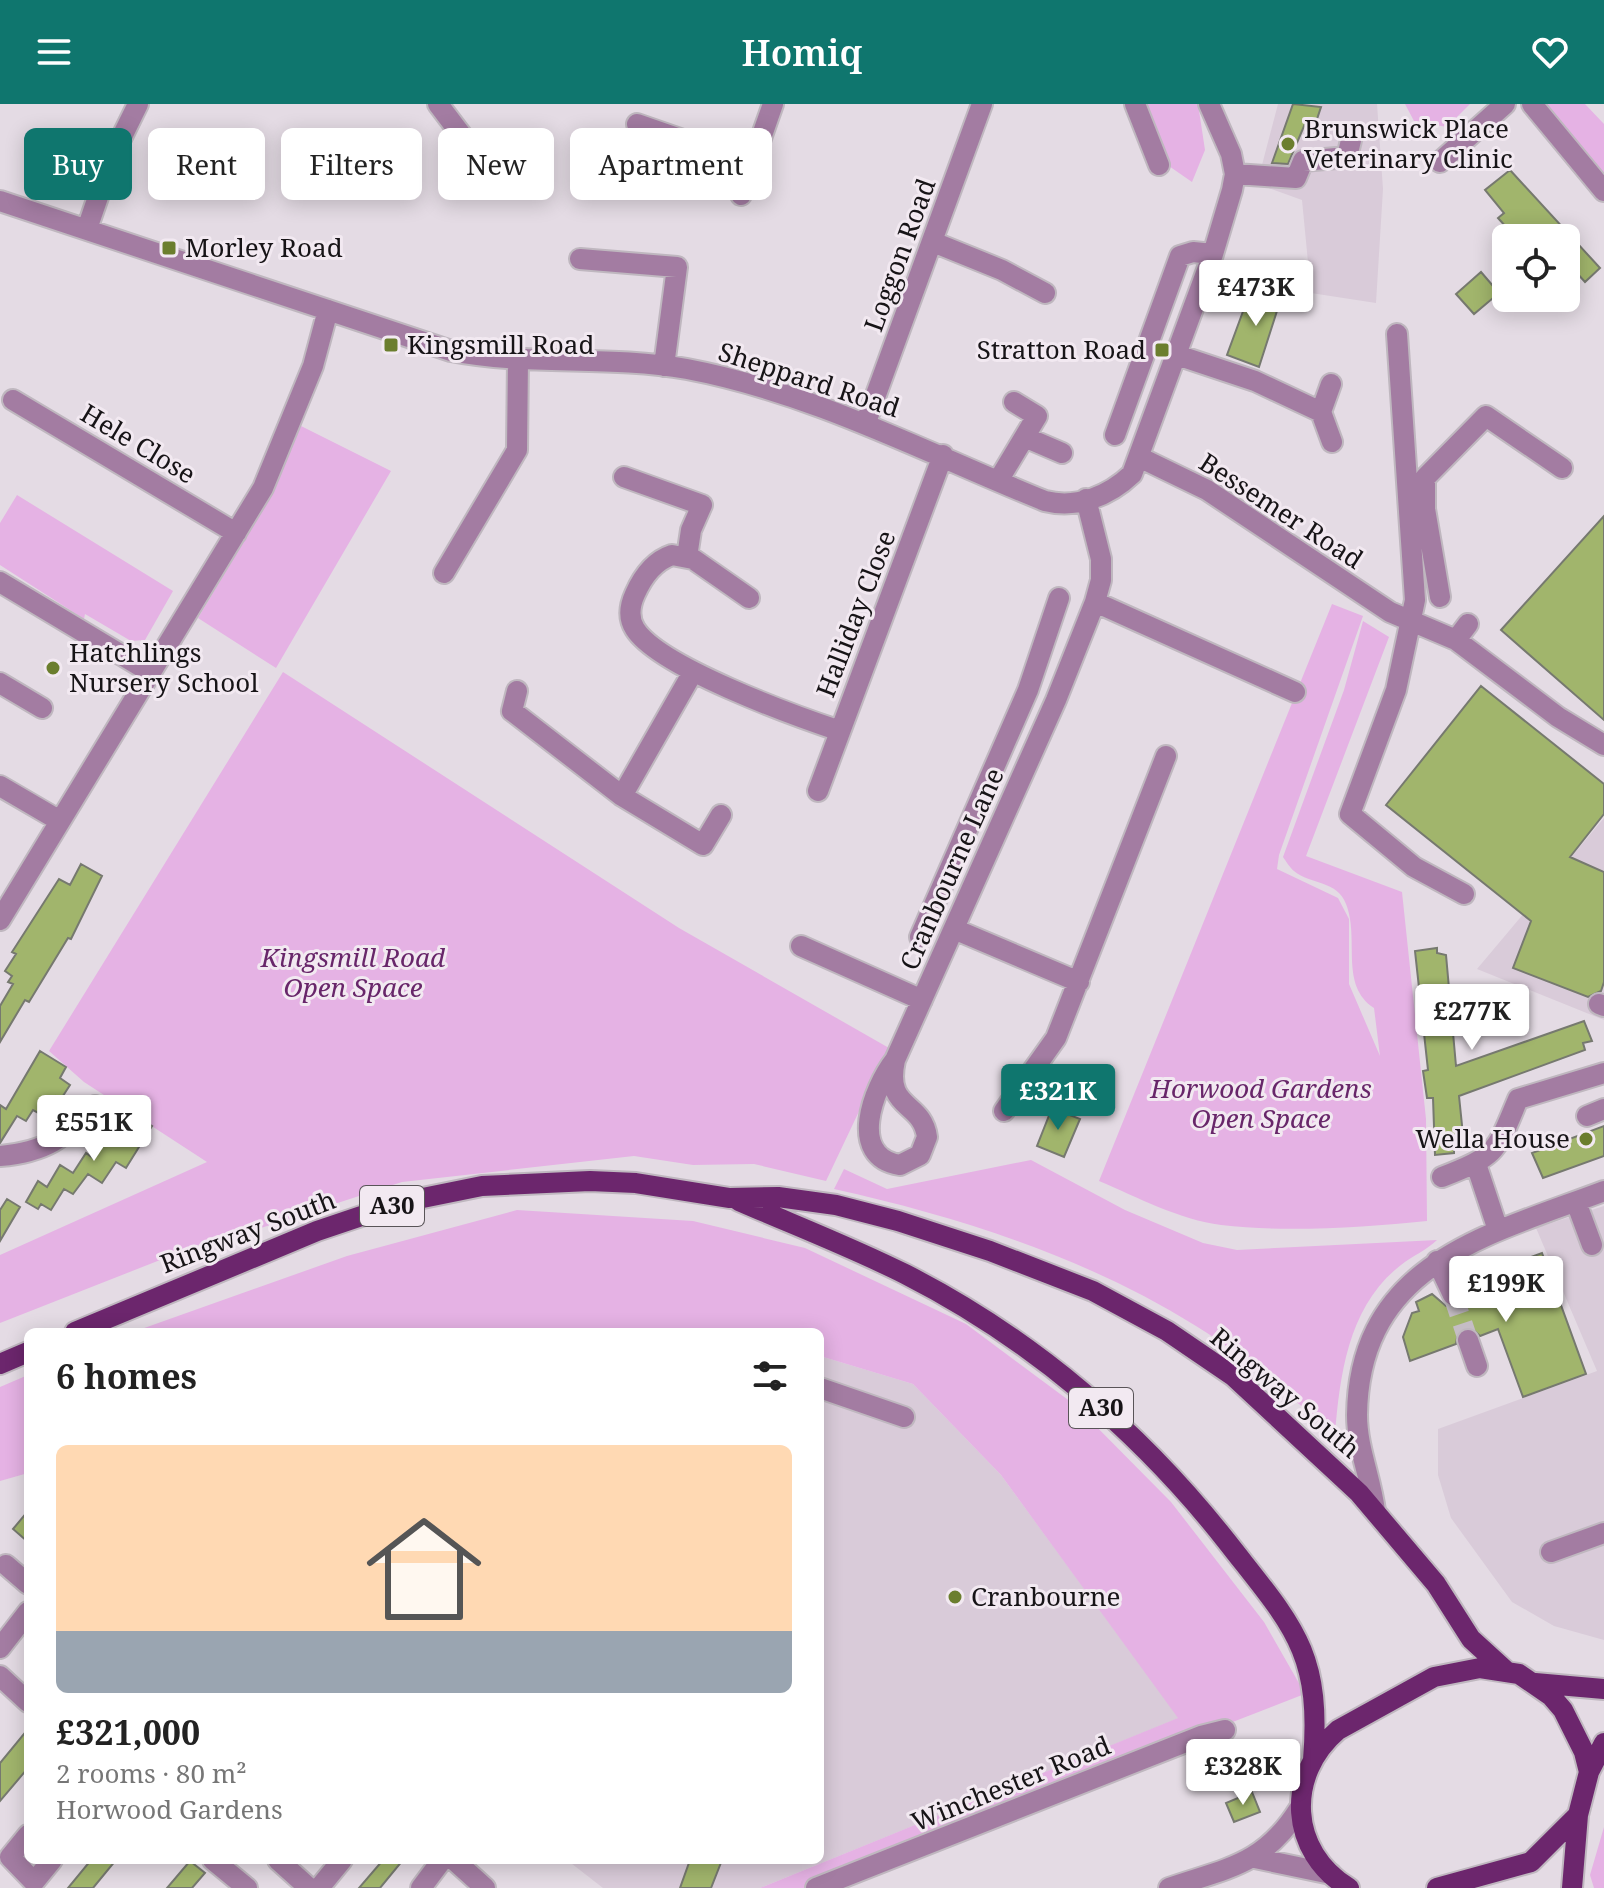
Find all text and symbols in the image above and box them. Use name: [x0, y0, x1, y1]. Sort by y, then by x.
text: Homiq: [742, 28, 862, 77]
icon: menu: [32, 30, 76, 74]
icon: heart: [1528, 30, 1572, 74]
place label: Brunswick Place Veterinary Clinic: [1304, 110, 1513, 176]
chip: Buy: [24, 128, 132, 200]
chip: Rent: [148, 128, 265, 200]
chip: Filters: [281, 128, 422, 200]
chip: New: [438, 128, 554, 200]
chip: Apartment: [570, 128, 772, 200]
marker: Brunswick Place Veterinary Clinic: [1279, 135, 1297, 153]
street label: Loggon Road: [855, 173, 943, 336]
map controls: [1492, 224, 1580, 312]
button: locate: [1492, 224, 1580, 312]
place label: Morley Road: [185, 229, 343, 265]
marker: Morley Road: [160, 239, 178, 257]
pin: £473K: [1200, 260, 1312, 328]
text: £473K: [1217, 268, 1295, 304]
place label: Kingsmill Road: [407, 326, 594, 362]
place label: Stratton Road: [977, 331, 1146, 367]
street label: Sheppard Road: [714, 333, 905, 425]
marker: Kingsmill Road: [382, 336, 400, 354]
marker: Stratton Road: [1153, 341, 1171, 359]
street label: Hele Close: [74, 395, 203, 492]
street label: Bessemer Road: [1193, 444, 1370, 577]
street label: Halliday Close: [807, 525, 903, 702]
place label: Hatchlings Nursery School: [69, 634, 258, 700]
marker: Hatchlings Nursery School: [44, 659, 62, 677]
street label: Cranbourne Lane: [890, 762, 1012, 975]
park label: Kingsmill Road Open Space: [260, 939, 446, 1005]
pin: £277K: [1416, 984, 1528, 1052]
text: £277K: [1433, 992, 1511, 1028]
pin: £321K: [1002, 1064, 1114, 1132]
park label: Horwood Gardens Open Space: [1149, 1070, 1372, 1136]
text: £321K: [1019, 1072, 1097, 1108]
pin: £551K: [38, 1095, 150, 1163]
text: £551K: [55, 1103, 133, 1139]
place label: Wella House: [1415, 1120, 1570, 1156]
marker: Wella House: [1577, 1130, 1595, 1148]
street label: Ringway South: [155, 1181, 341, 1281]
road number: A30: [360, 1186, 424, 1226]
pin: £199K: [1450, 1256, 1562, 1324]
text: £199K: [1467, 1264, 1545, 1300]
street label: Ringway South: [1203, 1319, 1368, 1466]
text: 6 homes: [56, 1353, 197, 1399]
icon: filters: [748, 1354, 792, 1398]
road number: A30: [1069, 1388, 1133, 1428]
icon: home: [352, 1497, 496, 1641]
place label: Cranbourne: [971, 1578, 1121, 1614]
marker: Cranbourne: [946, 1588, 964, 1606]
text: £321,000: [56, 1709, 200, 1755]
street label: Winchester Road: [906, 1727, 1116, 1839]
pin: £328K: [1187, 1739, 1299, 1807]
text: £328K: [1204, 1747, 1282, 1783]
text: 2 rooms · 80 m²: [56, 1755, 247, 1791]
text: Horwood Gardens: [56, 1791, 283, 1827]

